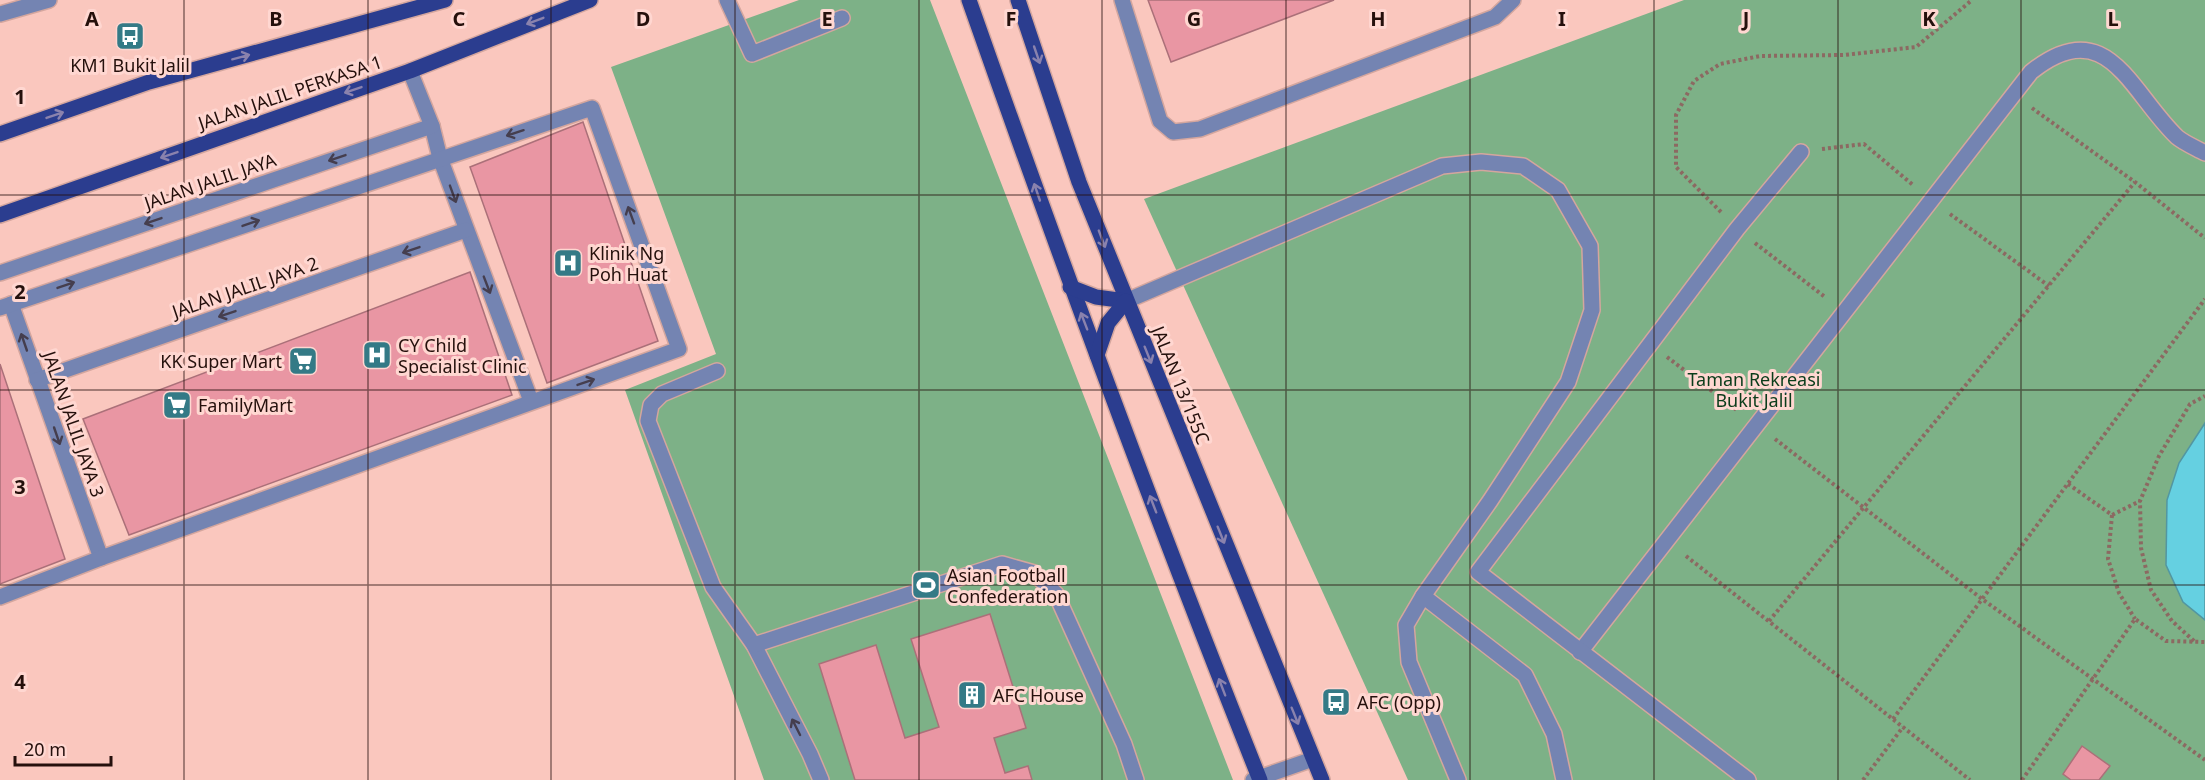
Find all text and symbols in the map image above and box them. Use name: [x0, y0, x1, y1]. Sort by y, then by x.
text: A: [85, 5, 99, 32]
text: B: [269, 5, 283, 32]
text: C: [453, 5, 466, 32]
text: D: [636, 5, 650, 32]
text: E: [821, 5, 833, 32]
text: F: [1006, 5, 1016, 32]
text: G: [1187, 5, 1201, 32]
text: H: [1370, 5, 1386, 32]
text: I: [1558, 5, 1566, 32]
text: J: [1741, 5, 1749, 32]
text: K: [1922, 5, 1936, 32]
text: L: [2107, 5, 2119, 32]
one-way arrow: [526, 17, 545, 28]
bus stop icon: KM1 Bukit Jalil: [114, 20, 146, 52]
one-way arrow: [1032, 46, 1043, 64]
street label: JALAN JALIL PERKASA 1: [193, 49, 385, 135]
one-way arrow: [232, 51, 251, 62]
place label: KM1 Bukit Jalil: [70, 53, 190, 77]
text: 1: [14, 83, 26, 110]
one-way arrow: [344, 86, 363, 97]
one-way arrow: [45, 108, 64, 119]
one-way arrow: [506, 128, 525, 139]
street label: JALAN JALIL JAYA: [139, 147, 279, 215]
one-way arrow: [160, 151, 179, 162]
one-way arrow: [328, 153, 347, 164]
one-way arrow: [1030, 183, 1041, 202]
one-way arrow: [449, 184, 460, 203]
one-way arrow: [624, 206, 635, 225]
one-way arrow: [144, 217, 163, 228]
one-way arrow: [241, 217, 260, 228]
one-way arrow: [1097, 230, 1108, 248]
place label: Klinik Ng Poh Huat: [589, 241, 668, 286]
one-way arrow: [402, 245, 421, 256]
hospital icon: Klinik Ng Poh Huat: [552, 247, 584, 279]
street label: JALAN JALIL JAYA 2: [167, 251, 321, 324]
one-way arrow: [482, 275, 493, 294]
text: 2: [14, 278, 26, 305]
one-way arrow: [56, 279, 75, 290]
one-way arrow: [218, 309, 237, 320]
one-way arrow: [1077, 312, 1088, 331]
street label: JALAN 13/155C: [1146, 321, 1216, 448]
one-way arrow: [17, 333, 28, 352]
place label: CY Child Specialist Clinic: [398, 333, 527, 378]
hospital icon: CY Child Specialist Clinic: [361, 339, 393, 371]
supermarket icon: KK Super Mart: [287, 345, 319, 377]
one-way arrow: [1143, 345, 1154, 363]
street label: JALAN JALIL JAYA 3: [37, 346, 110, 500]
place label: KK Super Mart: [160, 349, 282, 373]
park label: Taman Rekreasi Bukit Jalil: [1688, 367, 1820, 412]
one-way arrow: [576, 375, 595, 386]
supermarket icon: FamilyMart: [161, 389, 193, 421]
place label: FamilyMart: [198, 393, 294, 417]
one-way arrow: [52, 426, 63, 444]
text: 3: [14, 473, 26, 500]
one-way arrow: [1147, 496, 1158, 514]
one-way arrow: [1216, 526, 1227, 544]
place label: Asian Football Confederation: [947, 563, 1068, 608]
sports icon: Asian Football Confederation: [910, 569, 942, 601]
text: 4: [14, 668, 26, 695]
one-way arrow: [1216, 678, 1227, 697]
building icon: AFC House: [956, 679, 988, 711]
place label: AFC House: [993, 683, 1084, 707]
bus stop icon: AFC (Opp): [1320, 686, 1352, 718]
place label: AFC (Opp): [1357, 690, 1441, 714]
one-way arrow: [1290, 706, 1301, 725]
one-way arrow: [790, 719, 802, 736]
scale bar: [15, 729, 111, 767]
text: 20 m: [24, 737, 66, 761]

